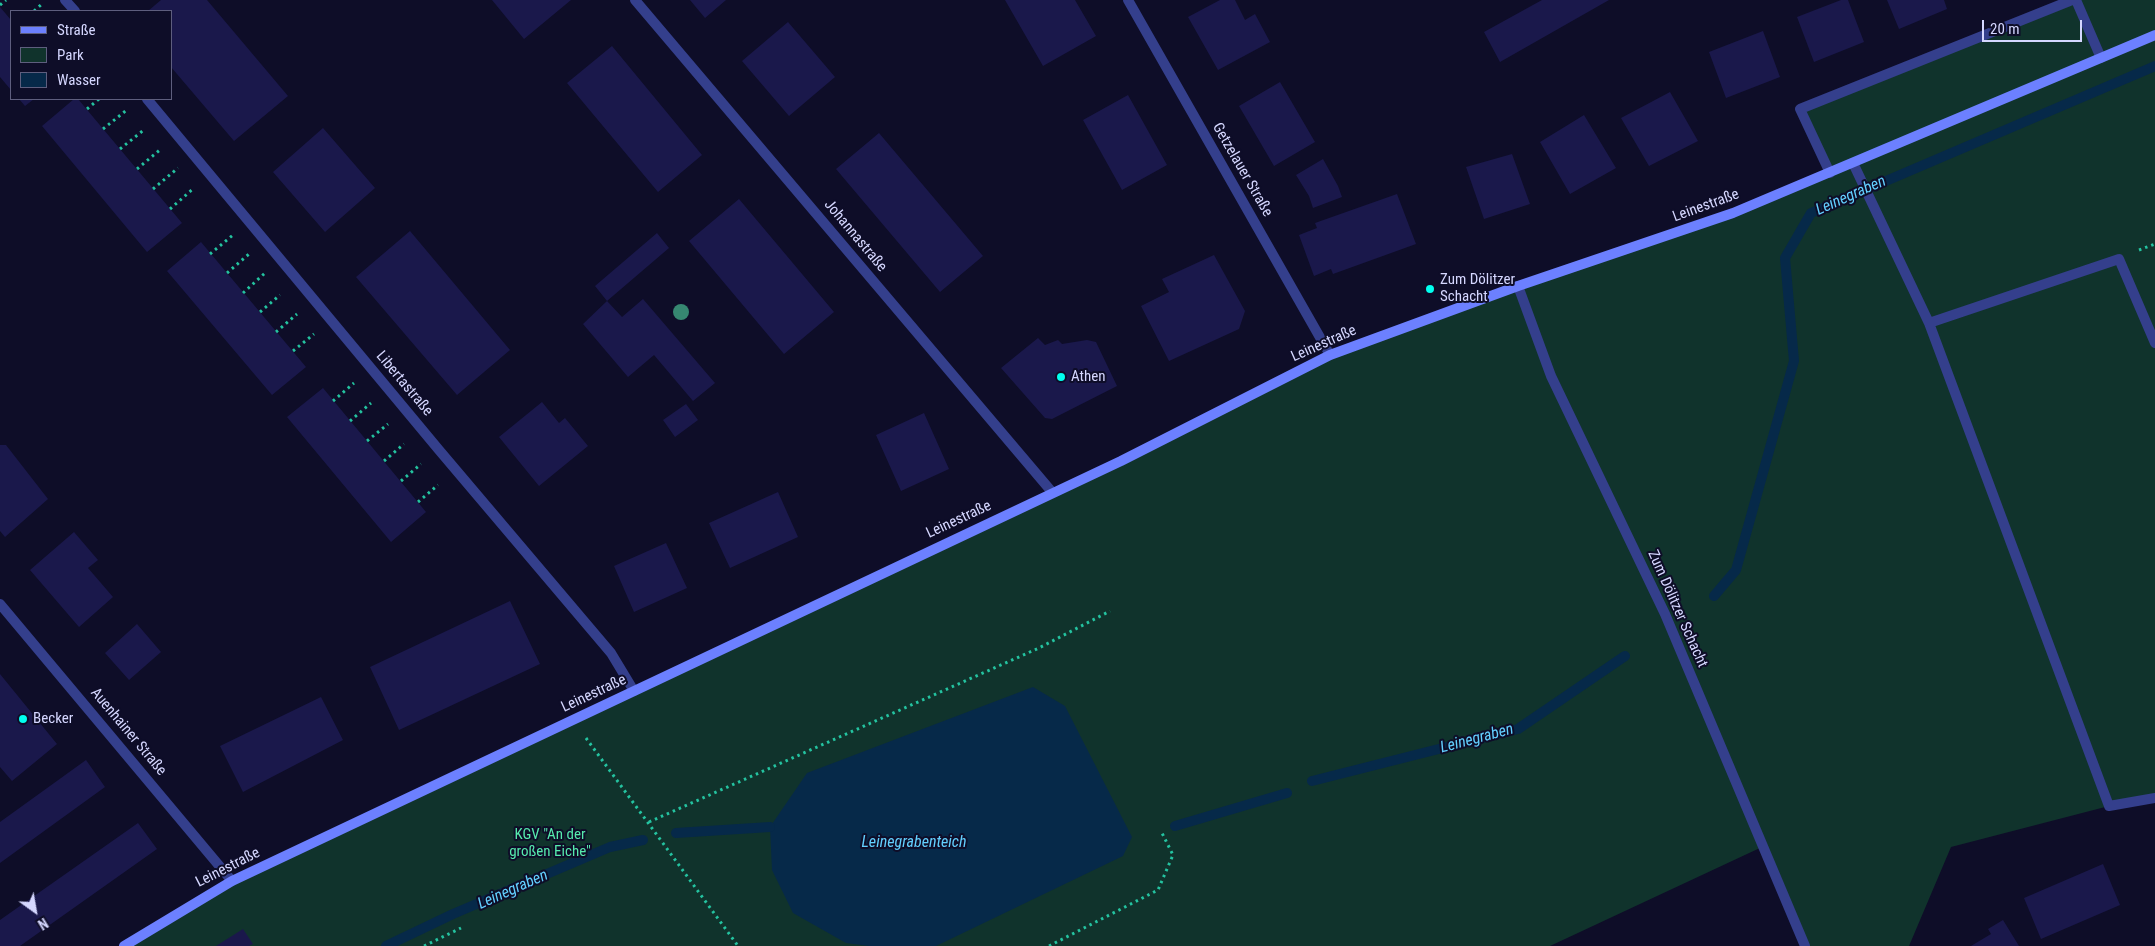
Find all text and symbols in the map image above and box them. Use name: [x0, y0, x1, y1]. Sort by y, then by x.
legend: [10, 10, 172, 100]
scale bar: [1985, 10, 2085, 42]
text: 20 m: [1990, 20, 2020, 38]
text: Straße: [57, 21, 96, 39]
text: Park: [57, 46, 84, 64]
text: Wasser: [57, 71, 101, 89]
street label: Getzelauer Straße: [1208, 120, 1276, 220]
water label: Leinegraben: [1813, 172, 1889, 220]
street label: Leinestraße: [1670, 186, 1742, 226]
street label: Johannastraße: [820, 196, 890, 276]
place label: Zum Dölitzer Schacht: [1440, 271, 1515, 306]
marker: Zum Dölitzer Schacht: [1424, 283, 1436, 295]
street label: Leinestraße: [1289, 322, 1359, 366]
street label: Libertastraße: [372, 348, 436, 420]
place label: Athen: [1071, 368, 1106, 386]
marker: Athen: [1055, 371, 1067, 383]
street label: Leinestraße: [924, 497, 994, 543]
street label: Zum Dölitzer Schacht: [1643, 548, 1711, 670]
street label: Leinestraße: [559, 671, 629, 717]
street label: Auenhainer Straße: [86, 685, 170, 779]
place label: Becker: [33, 710, 73, 728]
marker: Becker: [17, 713, 29, 725]
water label: Leinegraben: [1438, 720, 1516, 758]
park label: KGV "An der großen Eiche": [509, 826, 591, 861]
water label: Leinegrabenteich: [861, 833, 967, 853]
street label: Leinestraße: [193, 844, 263, 892]
water label: Leinegraben: [475, 866, 551, 914]
north arrow: [10, 886, 60, 936]
text: N: [35, 915, 51, 933]

